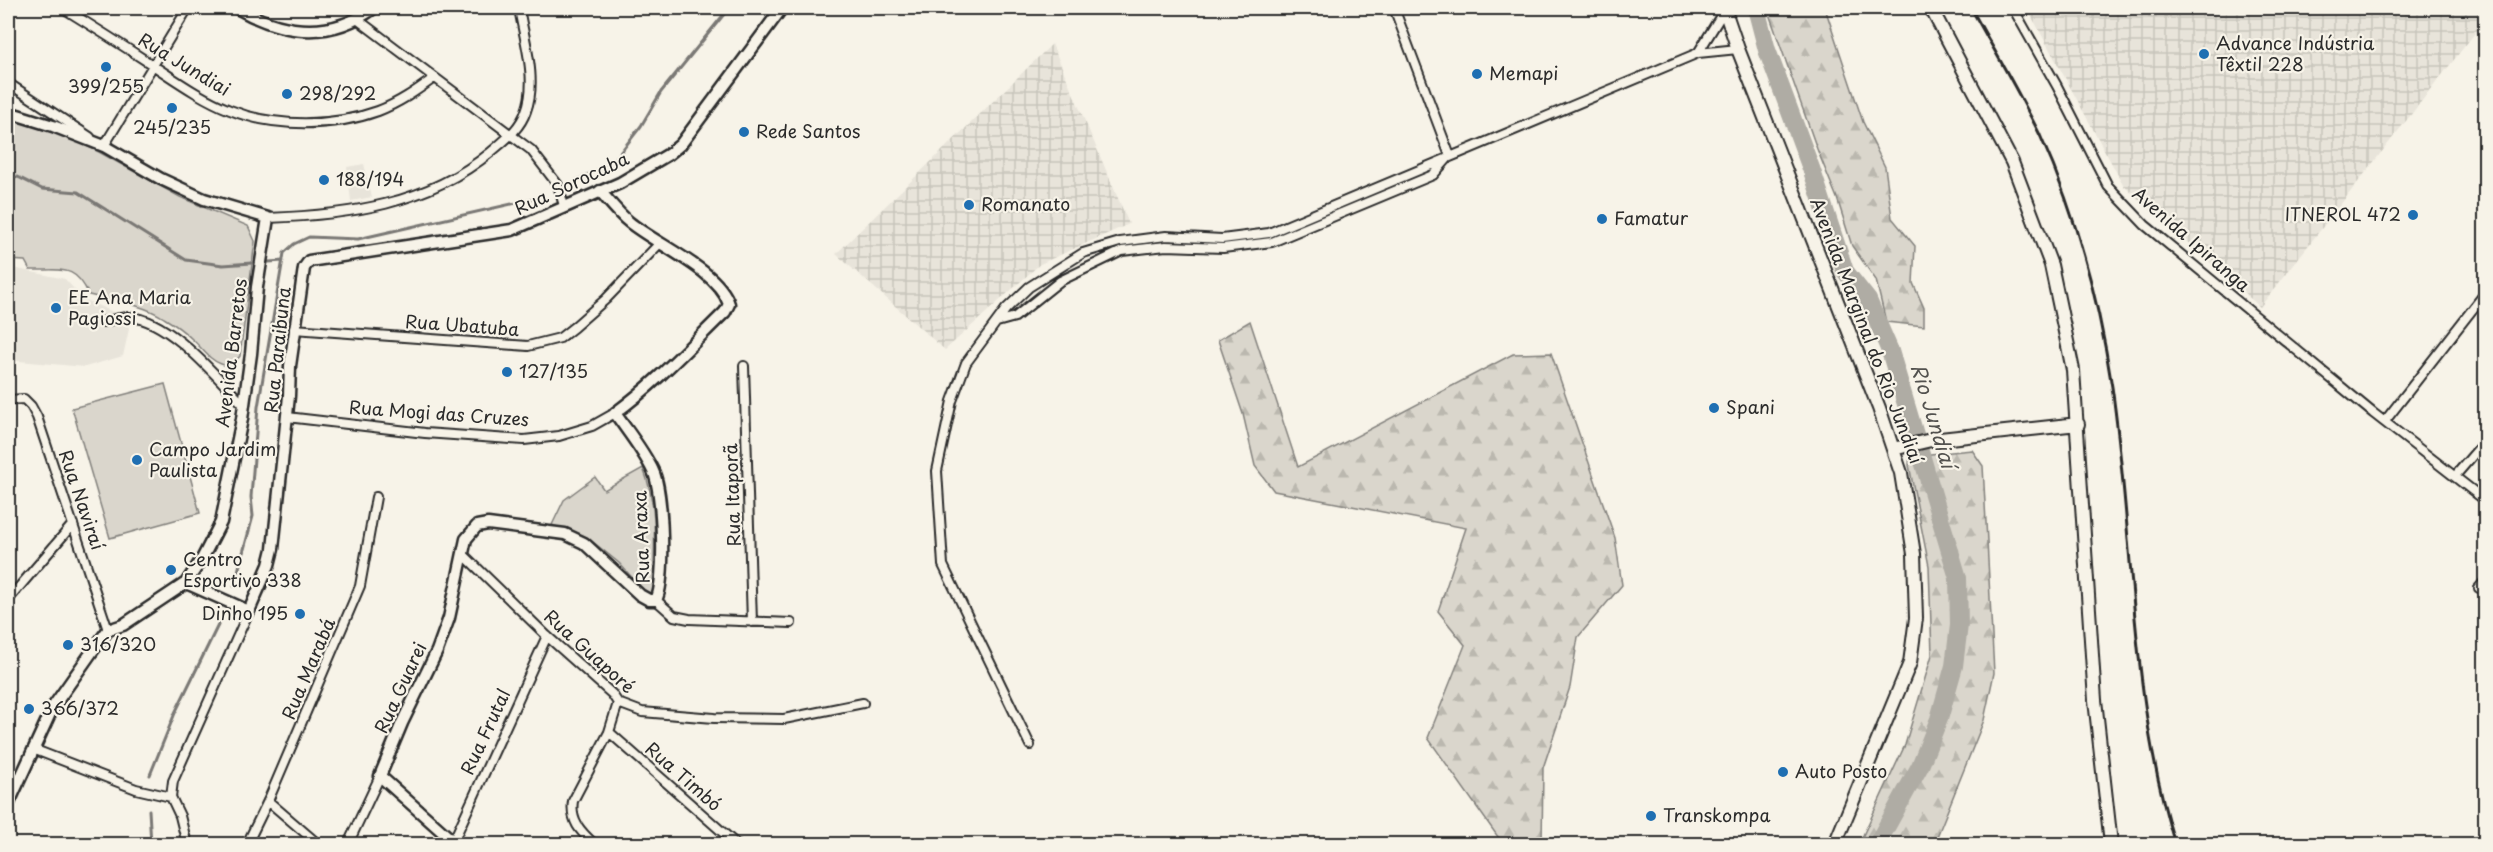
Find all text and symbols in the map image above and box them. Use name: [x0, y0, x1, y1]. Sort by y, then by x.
street label: Rua Jundiai: [134, 26, 236, 102]
place label: Advance Indústria Têxtil 228: [2216, 29, 2375, 77]
marker: Advance Indústria Têxtil 228: [2197, 47, 2211, 61]
place label: Memapi: [1489, 59, 1559, 86]
marker: 399/255: [99, 60, 113, 74]
marker: Memapi: [1470, 67, 1484, 81]
place label: 399/255: [68, 72, 144, 99]
place label: 298/292: [299, 79, 376, 106]
marker: 298/292: [280, 87, 294, 101]
marker: 245/235: [165, 101, 179, 115]
place label: 245/235: [133, 113, 211, 140]
place label: Rede Santos: [756, 117, 860, 144]
marker: Rede Santos: [737, 125, 751, 139]
street label: Rua Sorocaba: [510, 144, 634, 221]
place label: 188/194: [336, 165, 404, 192]
marker: 188/194: [317, 173, 331, 187]
street label: Avenida Ipiranga: [2127, 180, 2257, 298]
place label: Romanato: [981, 190, 1070, 217]
street label: Avenida Marginal do Rio Jundiaí: [1804, 194, 1931, 468]
marker: Romanato: [962, 198, 976, 212]
place label: ITNEROL 472: [2285, 200, 2401, 227]
place label: Famatur: [1614, 204, 1689, 231]
marker: ITNEROL 472: [2406, 208, 2420, 222]
marker: Famatur: [1595, 212, 1609, 226]
street label: Avenida Barretos: [208, 277, 253, 429]
place label: EE Ana Maria Pagiossi: [68, 283, 192, 331]
street label: Rua Paraibuna: [256, 285, 297, 414]
marker: EE Ana Maria Pagiossi: [49, 301, 63, 315]
street label: Rua Ubatuba: [404, 307, 520, 342]
place label: 127/135: [519, 357, 588, 384]
water label: Rio Jundiaí: [1904, 360, 1965, 475]
marker: 127/135: [500, 365, 514, 379]
street label: Rua Mogi das Cruzes: [348, 393, 530, 432]
place label: Spani: [1726, 393, 1775, 420]
marker: Spani: [1707, 401, 1721, 415]
place label: Campo Jardim Paulista: [149, 435, 276, 483]
street label: Rua Itaporã: [716, 443, 747, 547]
street label: Rua Naviraí: [53, 446, 112, 554]
marker: Campo Jardim Paulista: [130, 453, 144, 467]
street label: Rua Araxa: [625, 490, 656, 584]
place label: Centro Esportivo 338: [183, 545, 302, 593]
marker: Centro Esportivo 338: [164, 563, 178, 577]
place label: Dinho 195: [202, 599, 288, 626]
street label: Rua Guaporé: [539, 603, 641, 699]
marker: Dinho 195: [293, 607, 307, 621]
street label: Rua Marabá: [274, 613, 341, 723]
place label: 316/320: [80, 630, 156, 657]
street label: Rua Guarei: [367, 637, 433, 737]
marker: 316/320: [61, 638, 75, 652]
street label: Rua Frutal: [453, 684, 516, 779]
place label: 366/372: [41, 694, 119, 721]
marker: 366/372: [22, 702, 36, 716]
street label: Rua Timbó: [640, 735, 728, 817]
place label: Auto Posto: [1795, 757, 1887, 784]
marker: Auto Posto: [1776, 765, 1790, 779]
place label: Transkompa: [1663, 801, 1770, 828]
marker: Transkompa: [1644, 809, 1658, 823]

